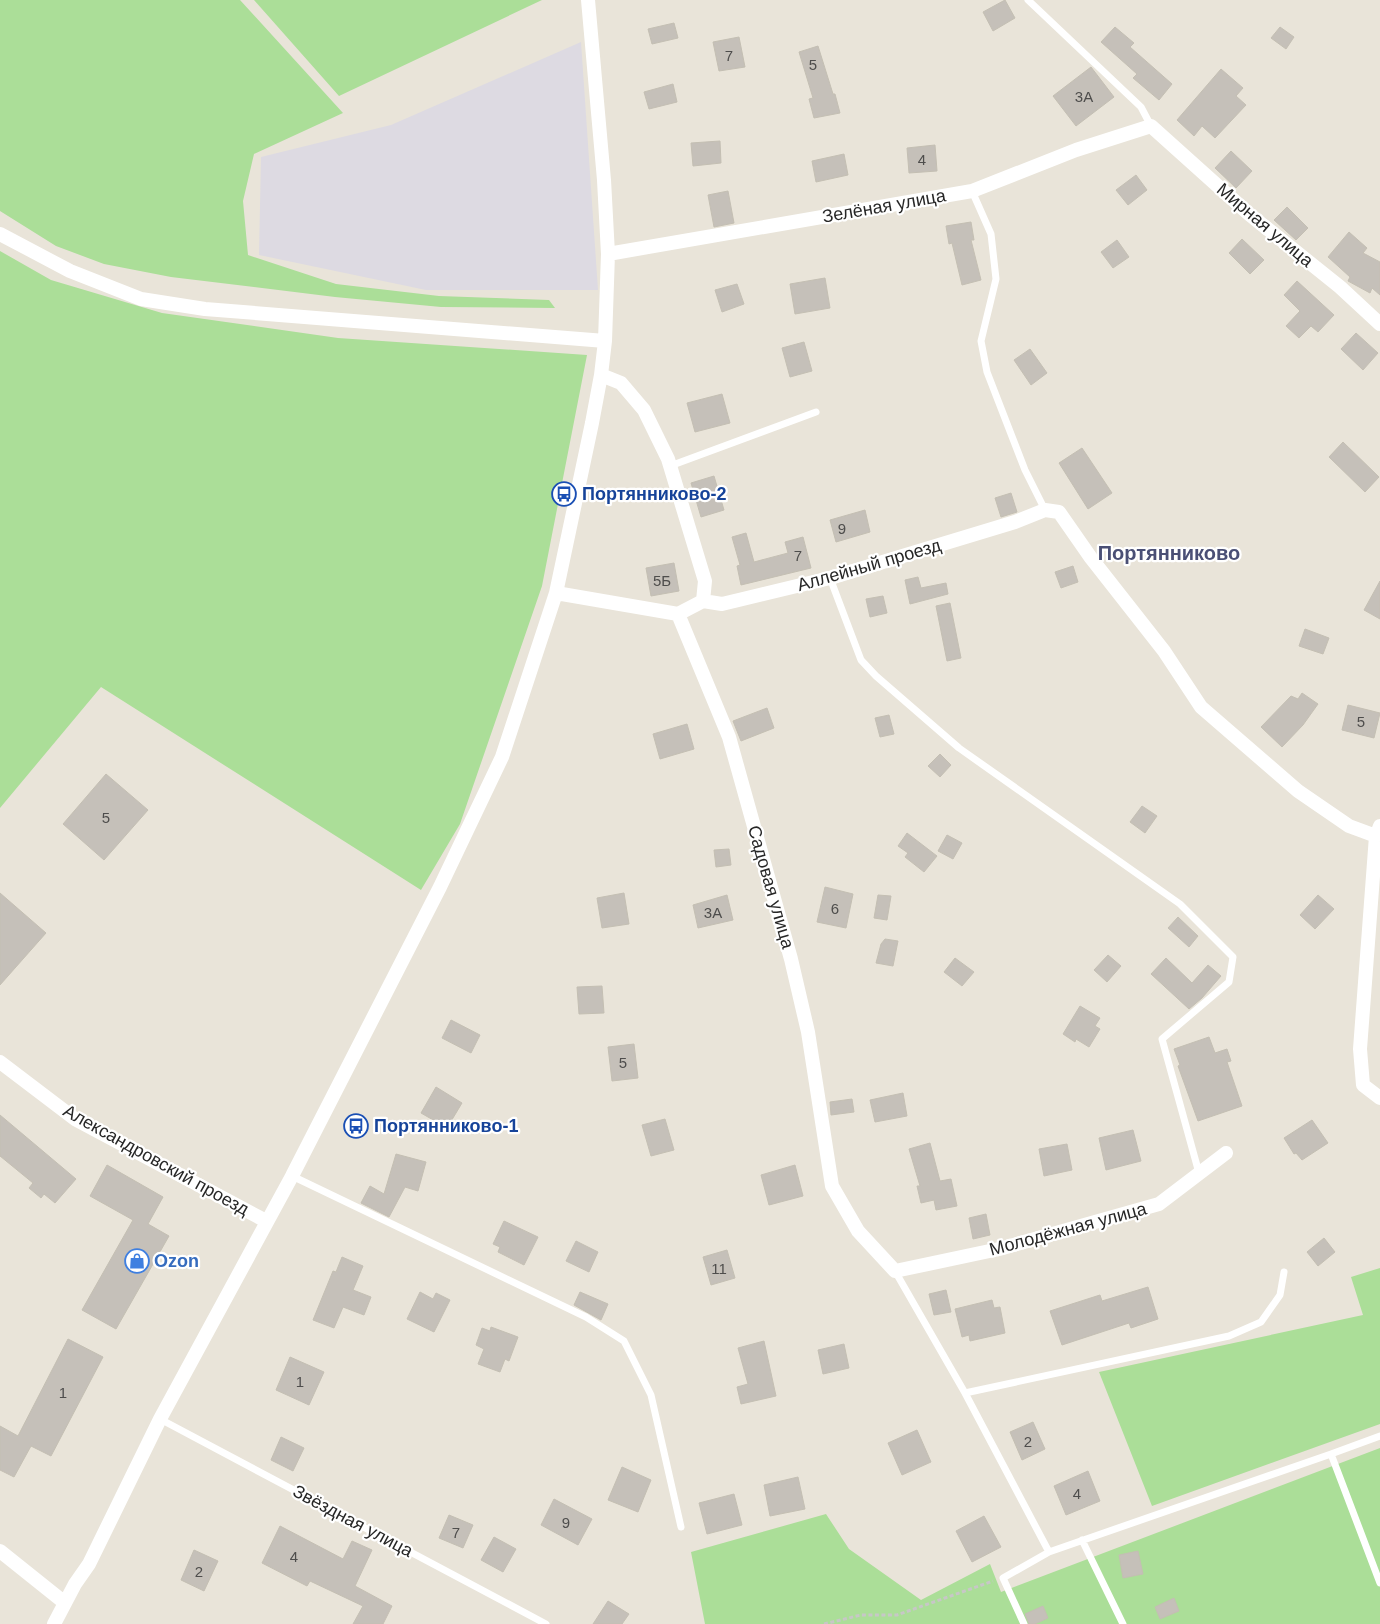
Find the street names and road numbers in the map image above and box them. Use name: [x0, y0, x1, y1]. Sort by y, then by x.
street label: Мирная улица: [1213, 179, 1318, 272]
street label: Зелёная улица: [821, 185, 948, 227]
street label: Аллейный проезд: [795, 535, 944, 595]
street label: Садовая улица: [744, 823, 798, 952]
street label: Александровский проезд: [60, 1101, 253, 1220]
street label: Молодёжная улица: [987, 1198, 1150, 1260]
street label: Звёздная улица: [290, 1481, 417, 1562]

